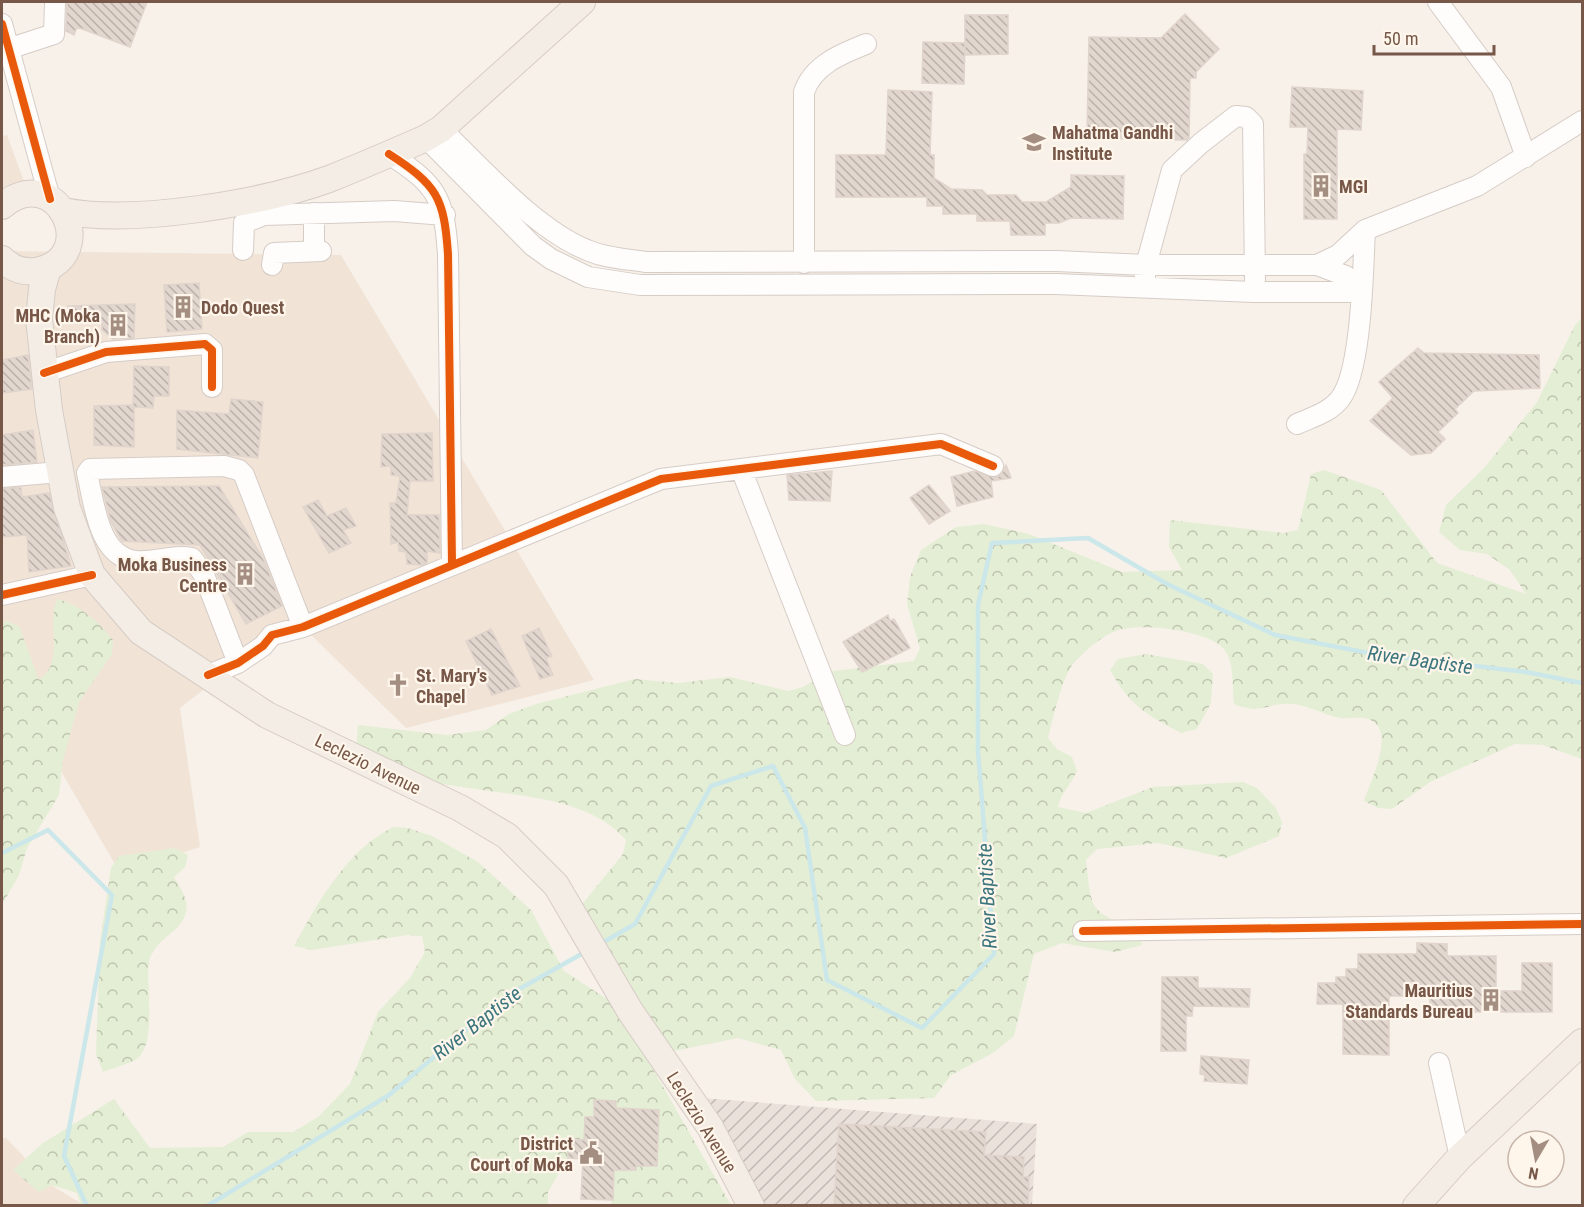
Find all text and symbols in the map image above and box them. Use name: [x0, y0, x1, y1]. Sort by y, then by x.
scale bar: [1374, 18, 1494, 56]
text: 50 m: [1383, 28, 1418, 49]
place label: Mahatma Gandhi Institute: [1052, 122, 1173, 164]
school or university icon: Mahatma Gandhi Institute: [1021, 129, 1047, 155]
building icon: MGI: [1308, 173, 1334, 199]
place label: MGI: [1339, 176, 1368, 197]
building icon: Dodo Quest: [170, 294, 196, 320]
place label: Dodo Quest: [201, 297, 285, 318]
place label: MHC (Moka Branch): [15, 305, 100, 348]
building icon: MHC (Moka Branch): [105, 312, 131, 338]
place label: Moka Business Centre: [118, 554, 227, 596]
building icon: Moka Business Centre: [232, 561, 258, 587]
water label: River Baptiste: [1366, 641, 1474, 679]
place label: St. Mary's Chapel: [416, 665, 487, 707]
church icon: St. Mary's Chapel: [385, 672, 411, 698]
street label: Leclezio Avenue: [312, 729, 424, 799]
water label: River Baptiste: [972, 843, 1002, 949]
place label: Mauritius Standards Bureau: [1345, 980, 1473, 1022]
water label: River Baptiste: [428, 981, 526, 1065]
building icon: Mauritius Standards Bureau: [1478, 987, 1504, 1013]
street label: Leclezio Avenue: [663, 1068, 741, 1176]
north arrow: [1506, 1129, 1566, 1189]
place label: District Court of Moka: [470, 1133, 573, 1175]
public building icon: District Court of Moka: [578, 1140, 604, 1166]
text: N: [1527, 1163, 1540, 1183]

